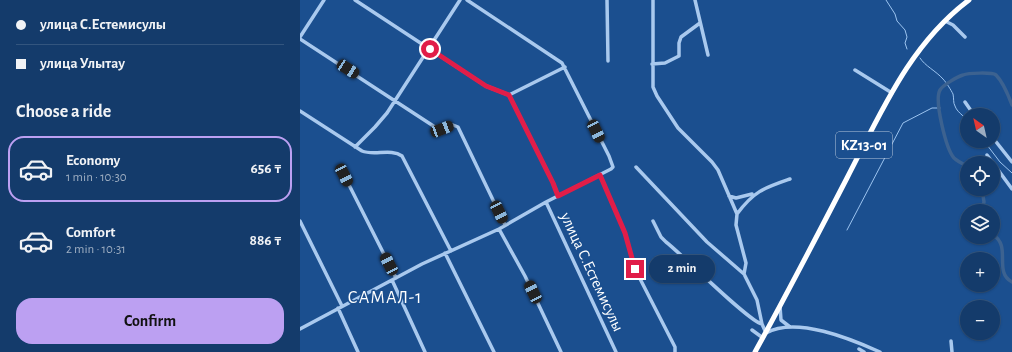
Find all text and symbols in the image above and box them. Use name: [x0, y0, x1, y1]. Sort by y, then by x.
text: улица С.Естемисулы: [40, 17, 166, 32]
route start: [421, 40, 439, 58]
text: улица Улытау: [40, 56, 125, 71]
car: [335, 57, 361, 81]
text: Choose a ride: [16, 103, 111, 121]
north arrow: [960, 108, 1000, 148]
map controls: [960, 108, 1000, 340]
car: [585, 118, 607, 144]
car: [429, 119, 455, 139]
road number: KZ13-01: [836, 132, 892, 158]
icon: car: [18, 151, 54, 187]
text: Economy: [66, 153, 120, 168]
button: locate: [960, 156, 1000, 196]
text: 656 ₸: [251, 161, 282, 176]
car: [333, 162, 355, 188]
text: 1 min · 10:30: [66, 171, 127, 184]
car: [488, 199, 510, 225]
button: layers: [960, 204, 1000, 244]
street label: улица С.Естемисулы: [556, 209, 627, 334]
icon: car: [18, 223, 54, 259]
text: Comfort: [66, 225, 115, 240]
text: 886 ₸: [250, 233, 282, 248]
text: 2 min · 10:31: [66, 243, 126, 256]
car: [378, 251, 400, 277]
button: +: [960, 252, 1000, 292]
callout: 2 min: [649, 255, 715, 283]
route end: [626, 260, 644, 278]
text: 2 min: [668, 262, 696, 275]
car: [522, 279, 544, 305]
district label: САМАЛ-1: [348, 289, 422, 307]
button: Confirm: [16, 298, 284, 344]
button: −: [960, 300, 1000, 340]

